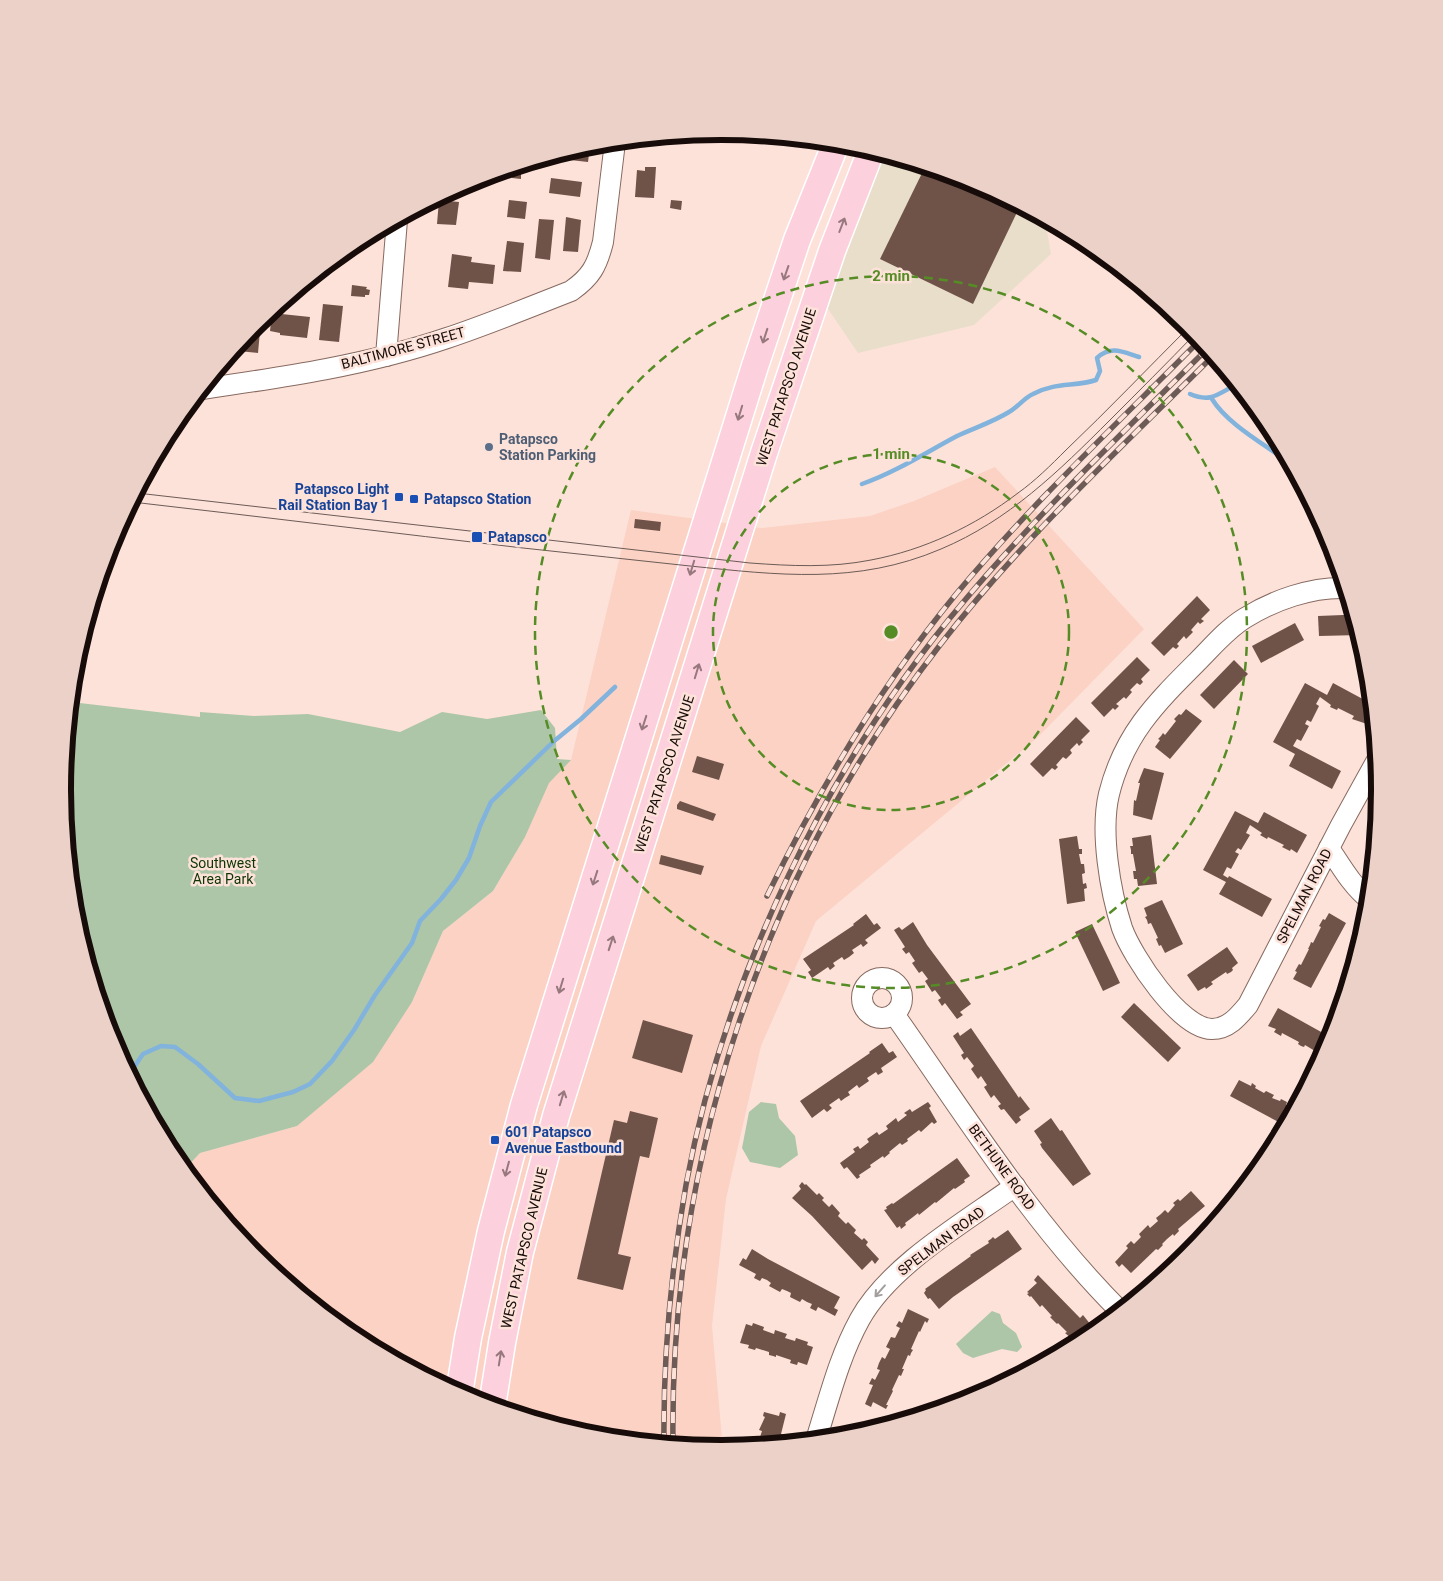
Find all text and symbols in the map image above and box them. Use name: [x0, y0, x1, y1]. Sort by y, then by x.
one-way arrow: [839, 217, 848, 232]
one-way arrow: [781, 264, 790, 280]
text: 2 min: [872, 267, 910, 285]
street label: WEST PATAPSCO AVENUE: [753, 306, 819, 468]
street label: BALTIMORE STREET: [339, 324, 467, 372]
one-way arrow: [759, 327, 769, 343]
one-way arrow: [735, 404, 745, 420]
place label: Patapsco Station Parking: [499, 431, 596, 463]
marker: Patapsco Station Parking: [483, 441, 495, 453]
text: 1 min: [872, 445, 910, 463]
place label: Patapsco Light Rail Station Bay 1: [278, 481, 389, 513]
marker: Patapsco Light Rail Station Bay 1: [393, 491, 405, 503]
place label: Patapsco Station: [424, 491, 532, 507]
marker: Patapsco Station: [408, 493, 420, 505]
place label: Patapsco: [488, 529, 547, 545]
marker: Patapsco: [470, 530, 484, 544]
one-way arrow: [687, 560, 697, 576]
centre of rings: [882, 623, 900, 641]
one-way arrow: [692, 664, 702, 680]
street label: WEST PATAPSCO AVENUE: [631, 693, 697, 855]
one-way arrow: [639, 715, 648, 731]
street label: SPELMAN ROAD: [1273, 846, 1335, 946]
park label: Southwest Area Park: [190, 855, 256, 887]
one-way arrow: [590, 870, 599, 885]
one-way arrow: [606, 936, 616, 952]
one-way arrow: [556, 978, 565, 994]
one-way arrow: [558, 1091, 567, 1107]
street label: BETHUNE ROAD: [966, 1121, 1038, 1213]
place label: 601 Patapsco Avenue Eastbound: [505, 1124, 622, 1156]
marker: 601 Patapsco Avenue Eastbound: [489, 1134, 501, 1146]
one-way arrow: [502, 1161, 511, 1177]
street label: WEST PATAPSCO AVENUE: [498, 1166, 550, 1330]
street label: SPELMAN ROAD: [895, 1203, 987, 1279]
one-way arrow: [875, 1285, 886, 1298]
one-way arrow: [495, 1350, 505, 1366]

